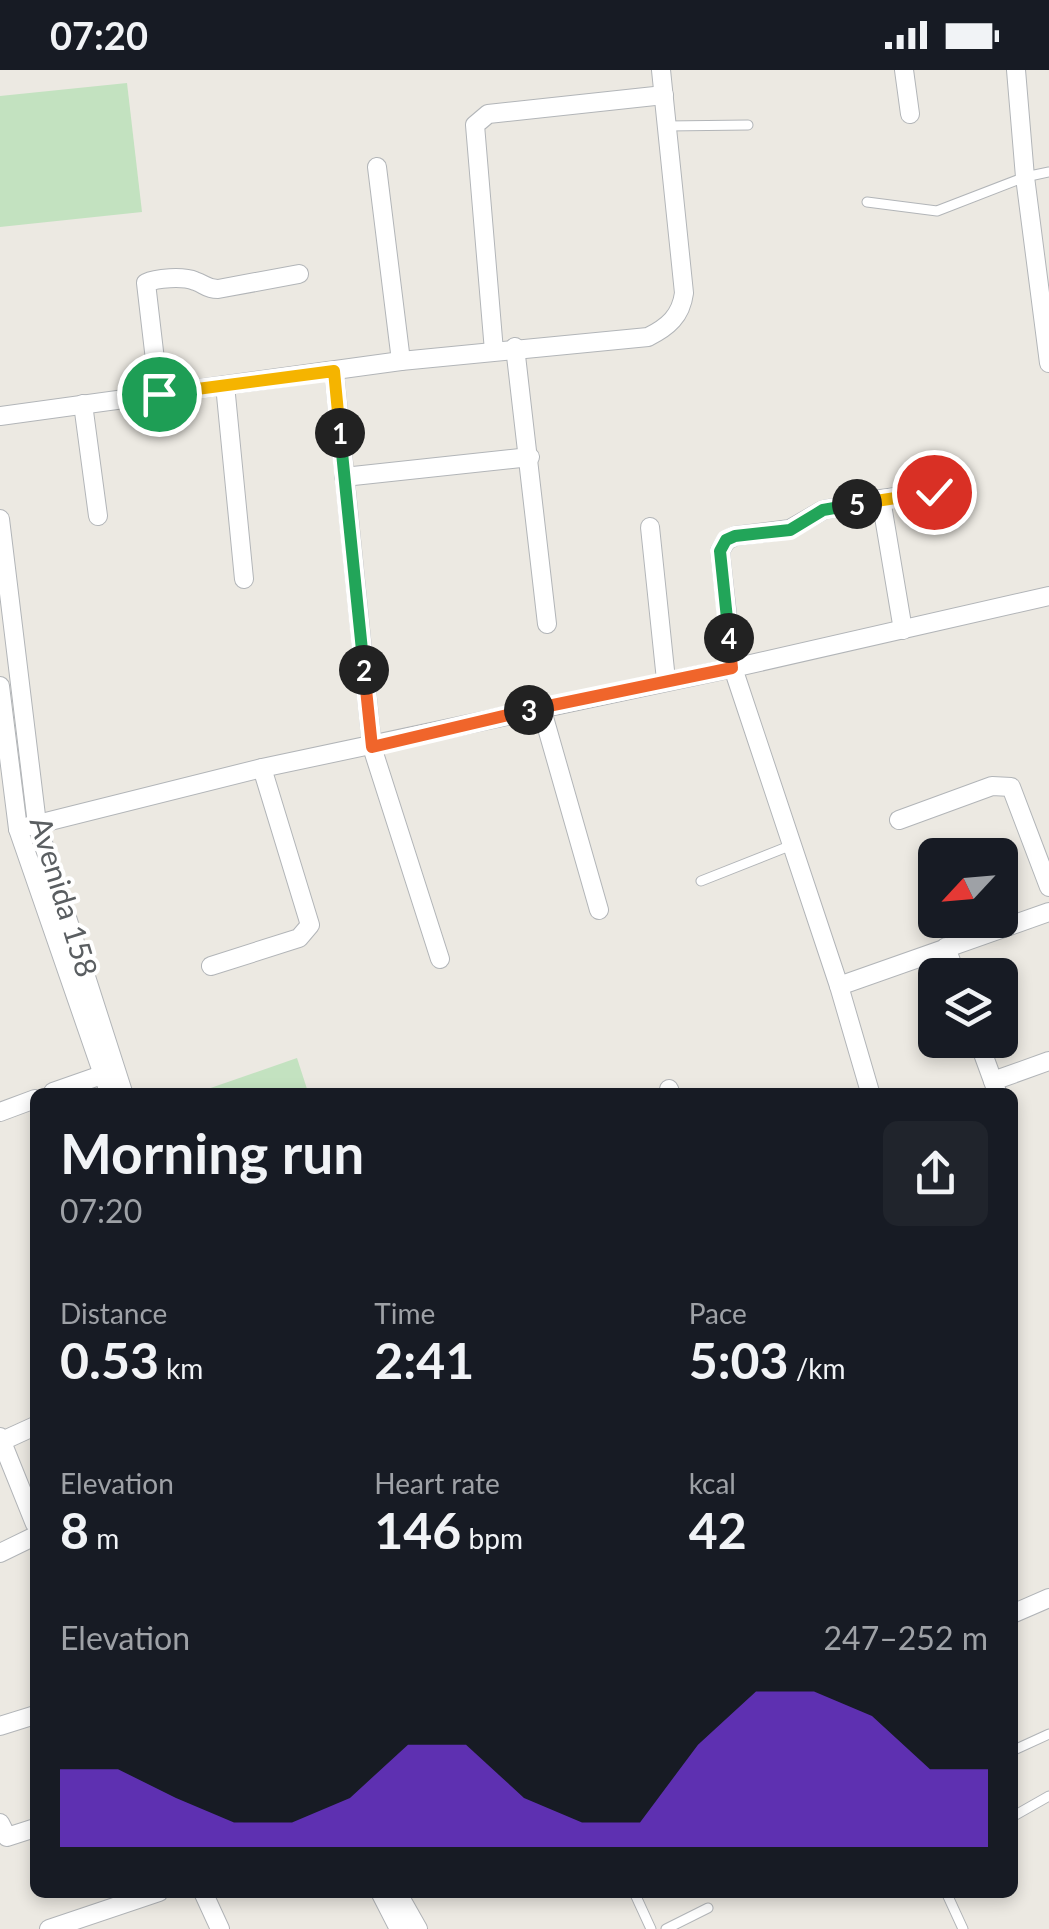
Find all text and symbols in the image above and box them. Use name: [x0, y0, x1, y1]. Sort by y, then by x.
text: 07:20: [50, 12, 148, 58]
pin: [117, 352, 202, 437]
icon: arrive: [132, 367, 187, 422]
pin: 1: [315, 408, 365, 458]
text: 1: [332, 416, 348, 450]
pin: [892, 450, 977, 535]
icon: check: [907, 465, 962, 520]
pin: 5: [832, 479, 882, 529]
text: 5: [849, 487, 865, 521]
pin: 4: [704, 613, 754, 663]
text: 4: [721, 621, 737, 655]
pin: 2: [339, 645, 389, 695]
text: 2: [356, 653, 372, 687]
pin: 3: [504, 685, 554, 735]
text: 3: [521, 693, 537, 727]
street label: Avenida 158: [23, 812, 106, 981]
north arrow: [918, 838, 1018, 938]
map controls: [918, 838, 1018, 1058]
button: layers: [918, 958, 1018, 1058]
text: Morning run: [60, 1120, 364, 1186]
button: share: [883, 1121, 988, 1226]
text: 07:20: [60, 1191, 142, 1230]
text: Distance: [60, 1296, 167, 1330]
text: Time: [374, 1296, 435, 1330]
text: Pace: [689, 1296, 747, 1330]
text: 0.53: [60, 1330, 159, 1390]
text: 2:41: [374, 1330, 474, 1390]
text: 5:03: [689, 1330, 789, 1390]
text: km: [159, 1351, 203, 1385]
text: /km: [789, 1351, 846, 1385]
text: Elevation: [60, 1466, 174, 1500]
text: Heart rate: [374, 1466, 500, 1500]
text: kcal: [689, 1466, 736, 1500]
text: 8: [60, 1500, 89, 1560]
text: 146: [374, 1500, 461, 1560]
text: 42: [689, 1500, 747, 1560]
text: m: [89, 1521, 119, 1555]
text: bpm: [461, 1521, 523, 1555]
text: Elevation: [60, 1618, 190, 1657]
text: 247–252 m: [824, 1618, 988, 1657]

